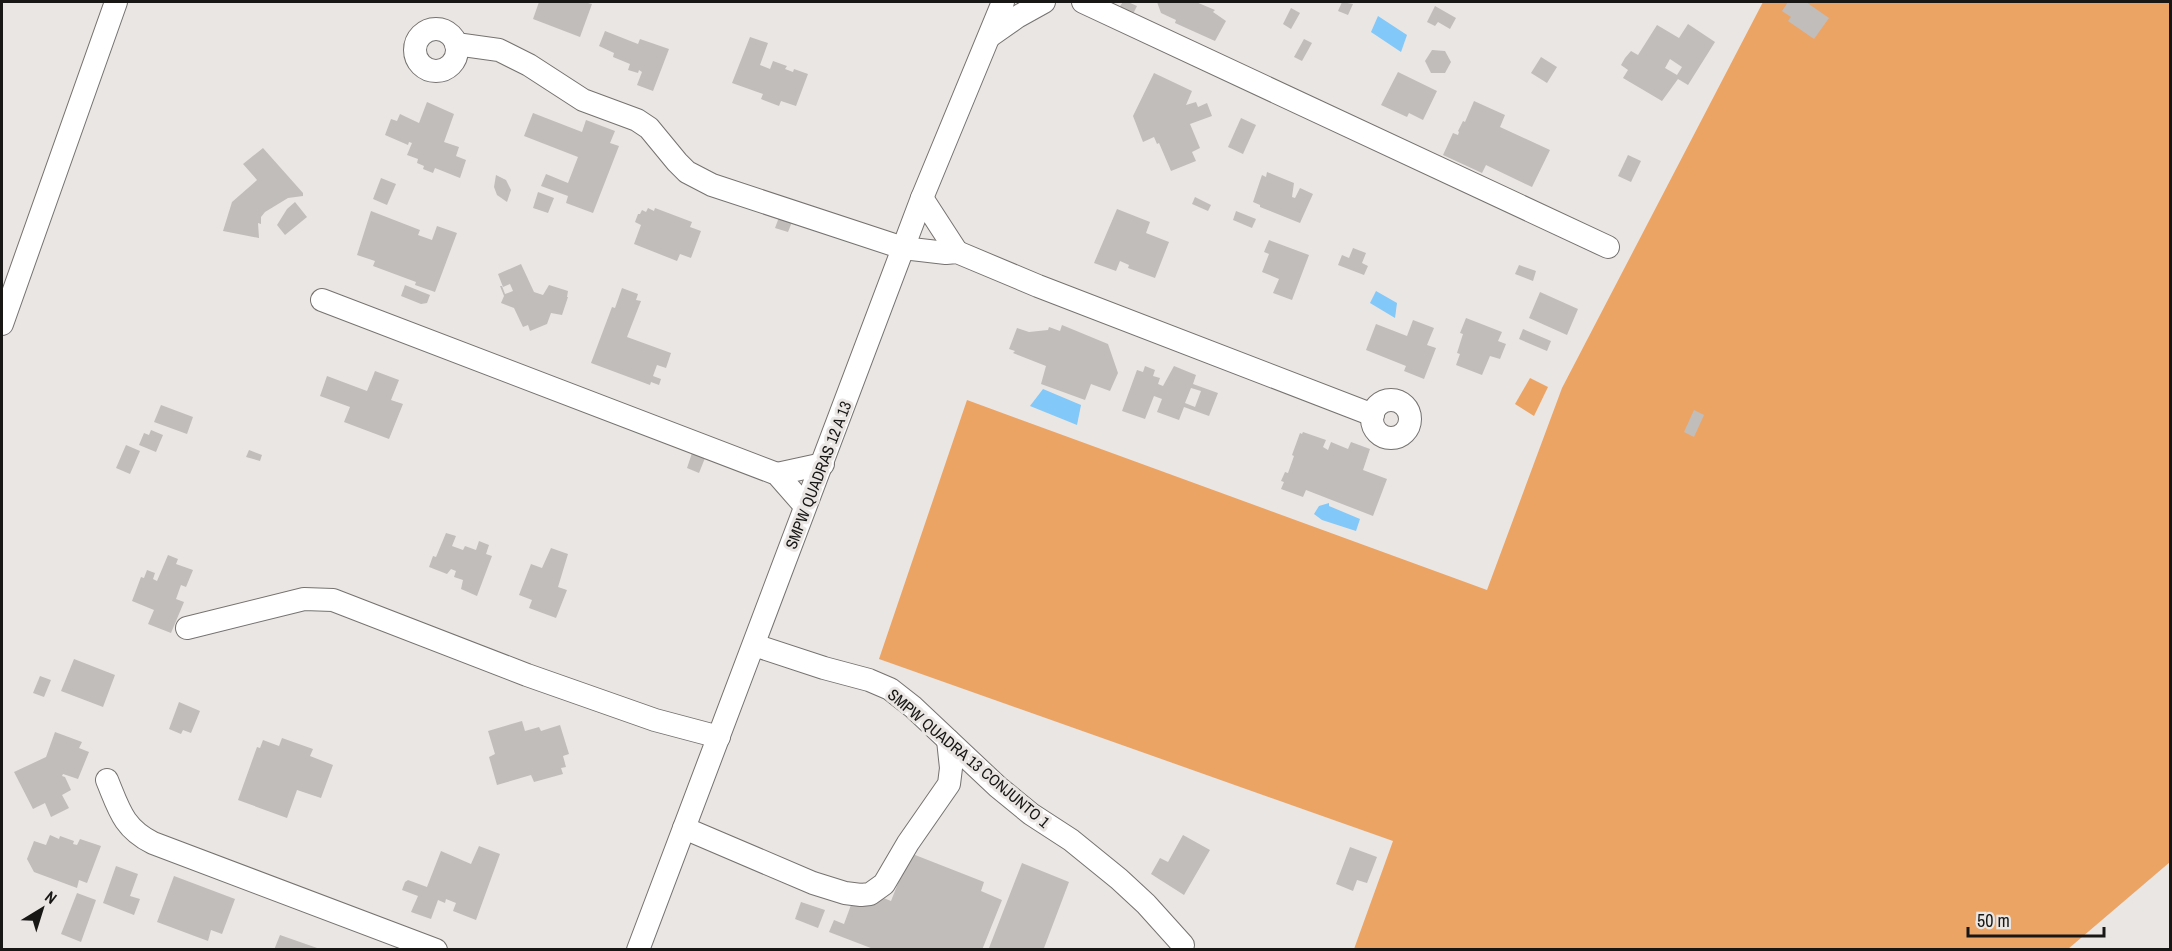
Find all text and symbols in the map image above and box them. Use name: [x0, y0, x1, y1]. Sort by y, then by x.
street label: SMPW QUADRAS 12 A 13: [780, 398, 856, 552]
street label: SMPW QUADRA 13 CONJUNTO 1: [883, 684, 1055, 833]
north arrow: [12, 879, 72, 939]
text: N: [41, 886, 62, 909]
scale bar: [1968, 900, 2104, 938]
text: 50 m: [1977, 908, 2010, 933]

